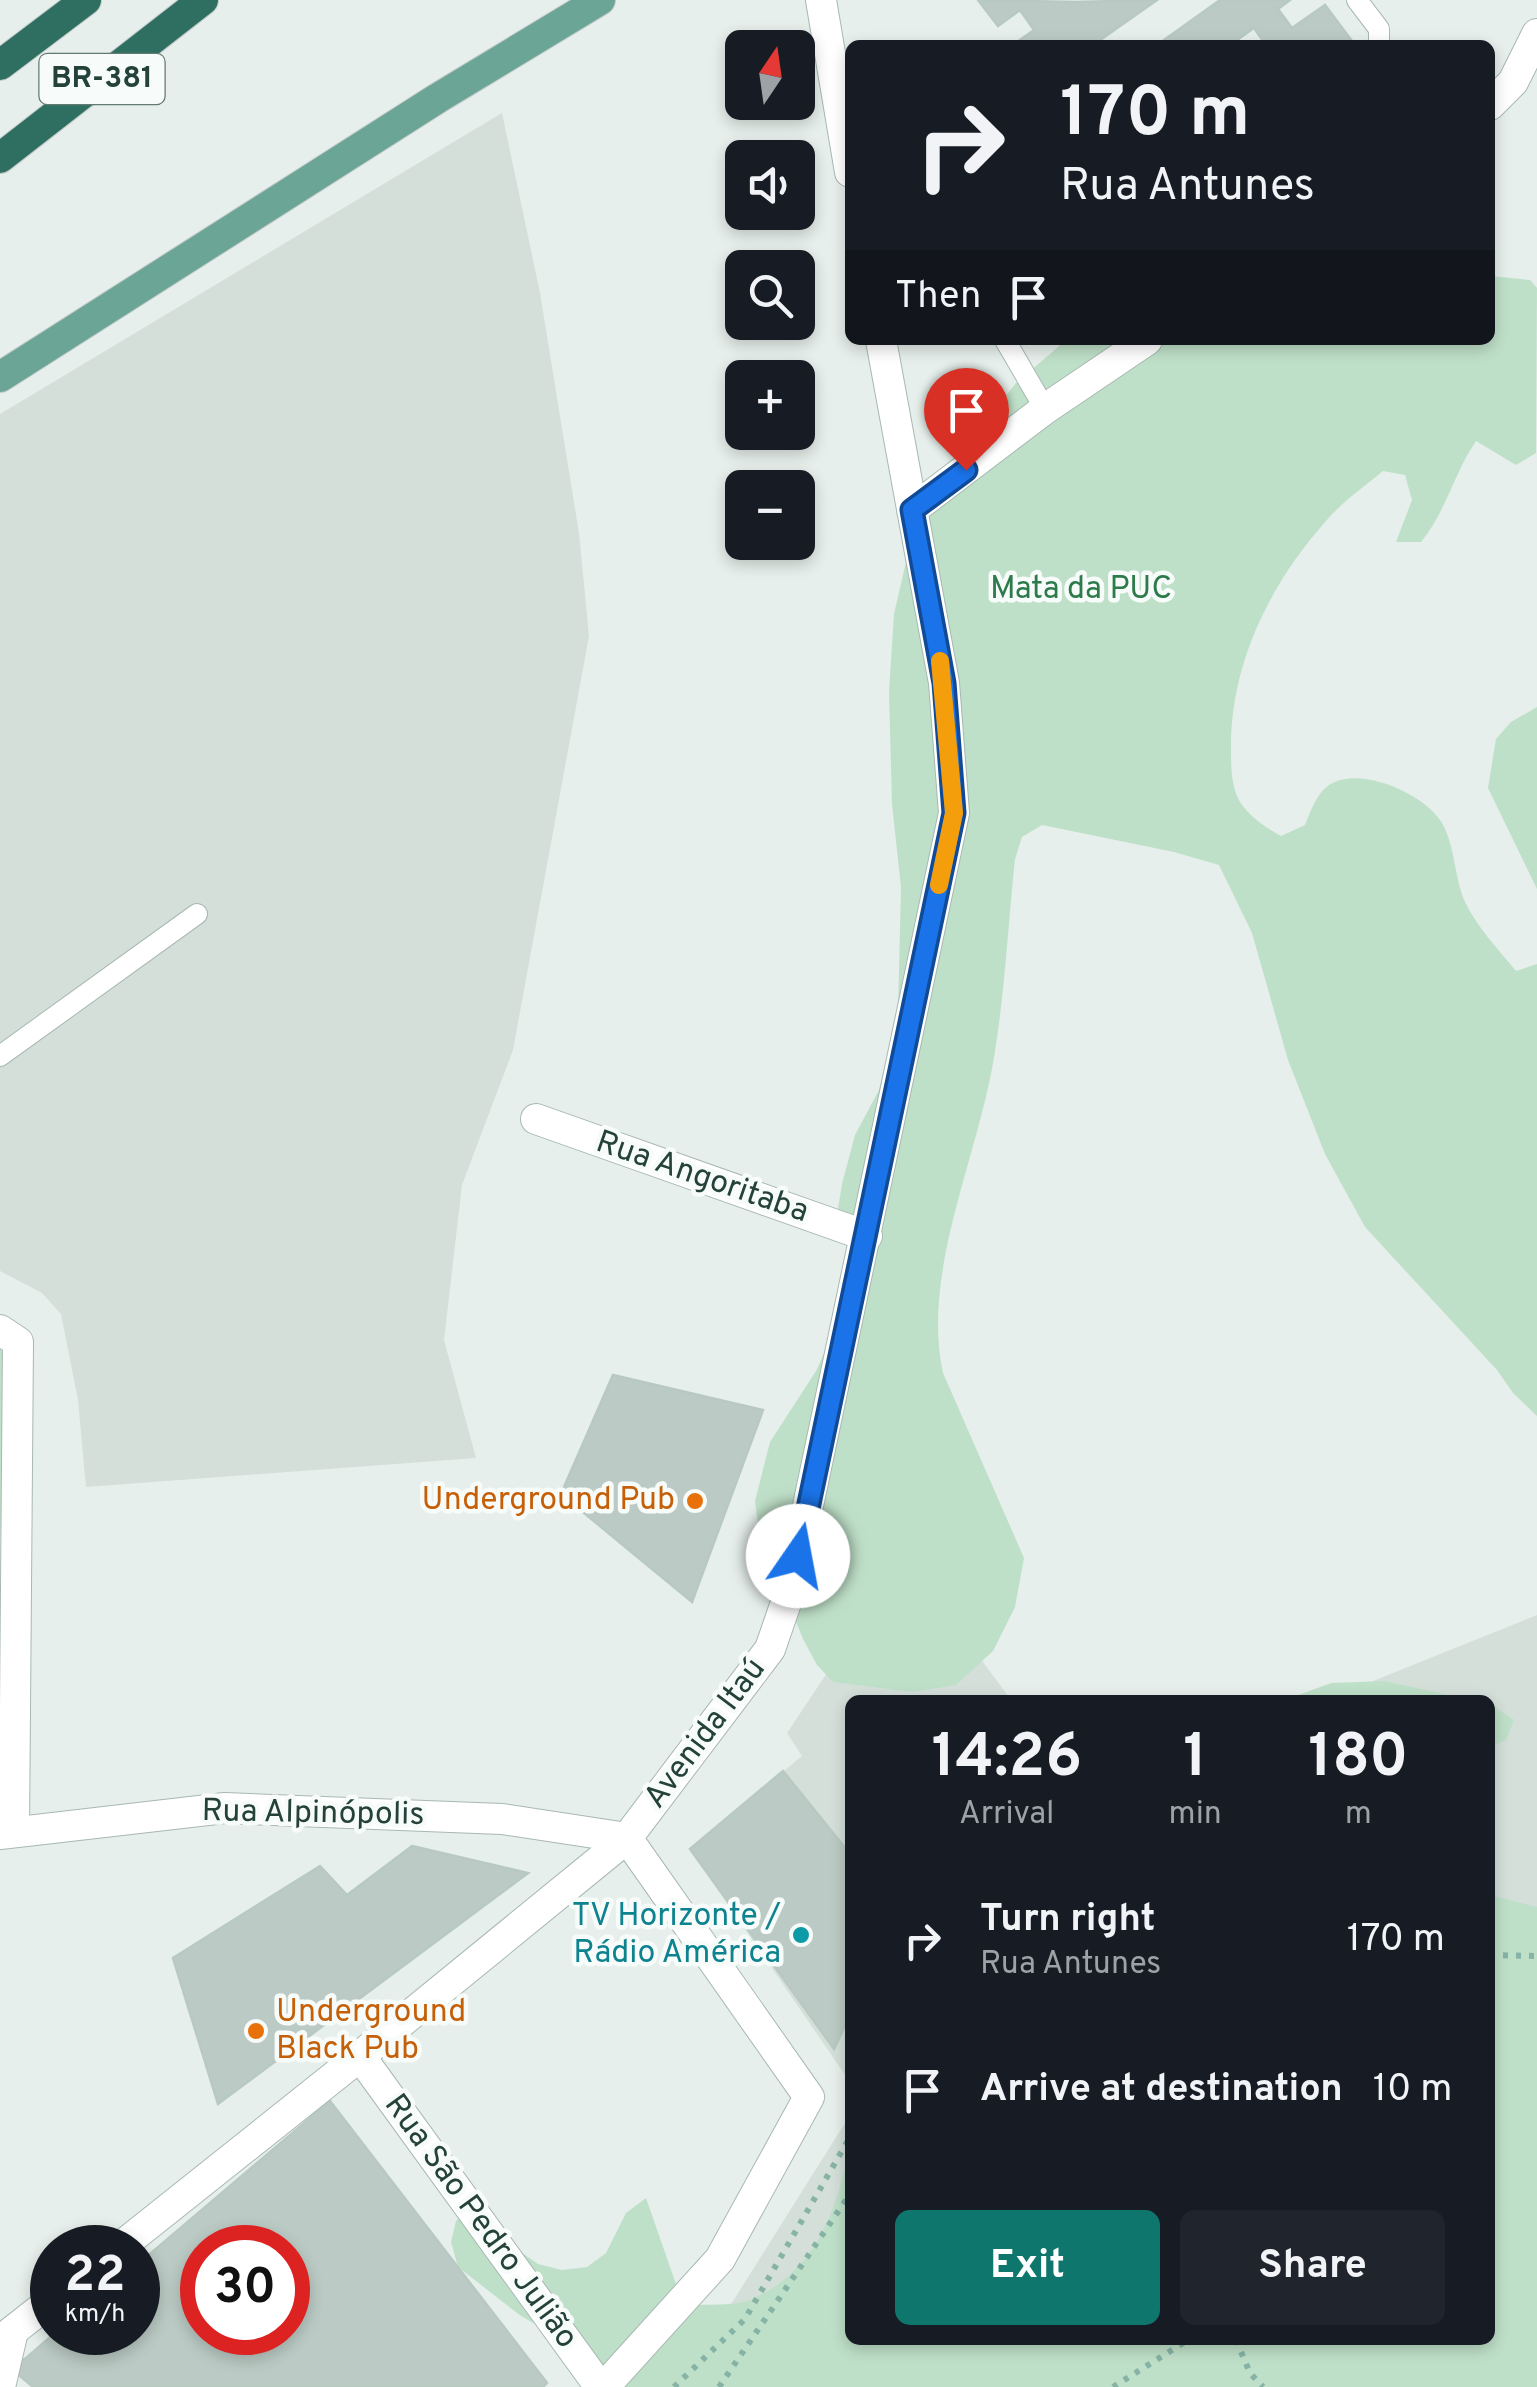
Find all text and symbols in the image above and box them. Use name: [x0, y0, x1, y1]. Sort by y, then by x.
north arrow: [725, 30, 815, 120]
map controls: [725, 30, 815, 560]
road number: BR-381: [39, 54, 164, 104]
text: 170 m: [1060, 72, 1250, 161]
icon: right: [895, 80, 1025, 210]
button: sound: [725, 140, 815, 230]
text: Rua Antunes: [1060, 159, 1315, 216]
button: search: [725, 250, 815, 340]
icon: arrive: [1001, 270, 1056, 325]
text: Then: [895, 273, 981, 322]
button: +: [725, 360, 815, 450]
pin: [924, 368, 1009, 471]
icon: arrive: [939, 383, 994, 438]
button: −: [725, 470, 815, 560]
park label: Mata da PUC: [990, 570, 1172, 610]
street label: Rua Angoritaba: [590, 1123, 814, 1233]
place label: Underground Pub: [422, 1481, 675, 1521]
marker: Underground Pub: [684, 1490, 706, 1512]
position arrow: [746, 1504, 850, 1608]
street label: Avenida Itaú: [636, 1651, 776, 1817]
text: 14:26: [931, 1722, 1082, 1798]
text: 1: [1183, 1722, 1207, 1798]
text: 180: [1308, 1722, 1409, 1798]
street label: Rua Alpinópolis: [201, 1792, 425, 1836]
text: Arrival: [959, 1795, 1055, 1835]
text: min: [1169, 1795, 1222, 1835]
text: m: [1345, 1795, 1372, 1835]
text: Turn right: [980, 1896, 1155, 1945]
place label: TV Horizonte / Rádio América: [572, 1897, 781, 1974]
icon: right: [895, 1913, 950, 1968]
text: 170 m: [1347, 1916, 1445, 1965]
marker: TV Horizonte / Rádio América: [790, 1924, 812, 1946]
text: Rua Antunes: [980, 1945, 1161, 1985]
place label: Underground Black Pub: [276, 1993, 466, 2070]
marker: Underground Black Pub: [245, 2020, 267, 2042]
icon: arrive: [895, 2063, 950, 2118]
text: Arrive at destination: [980, 2066, 1343, 2115]
text: 10 m: [1373, 2066, 1453, 2115]
street label: Rua São Pedro Julião: [374, 2087, 586, 2357]
button: Exit: [895, 2210, 1160, 2325]
button: Share: [1180, 2210, 1445, 2325]
speed limit sign: 30: [180, 2225, 310, 2355]
text: 22: [64, 2246, 126, 2309]
text: km/h: [65, 2299, 125, 2331]

